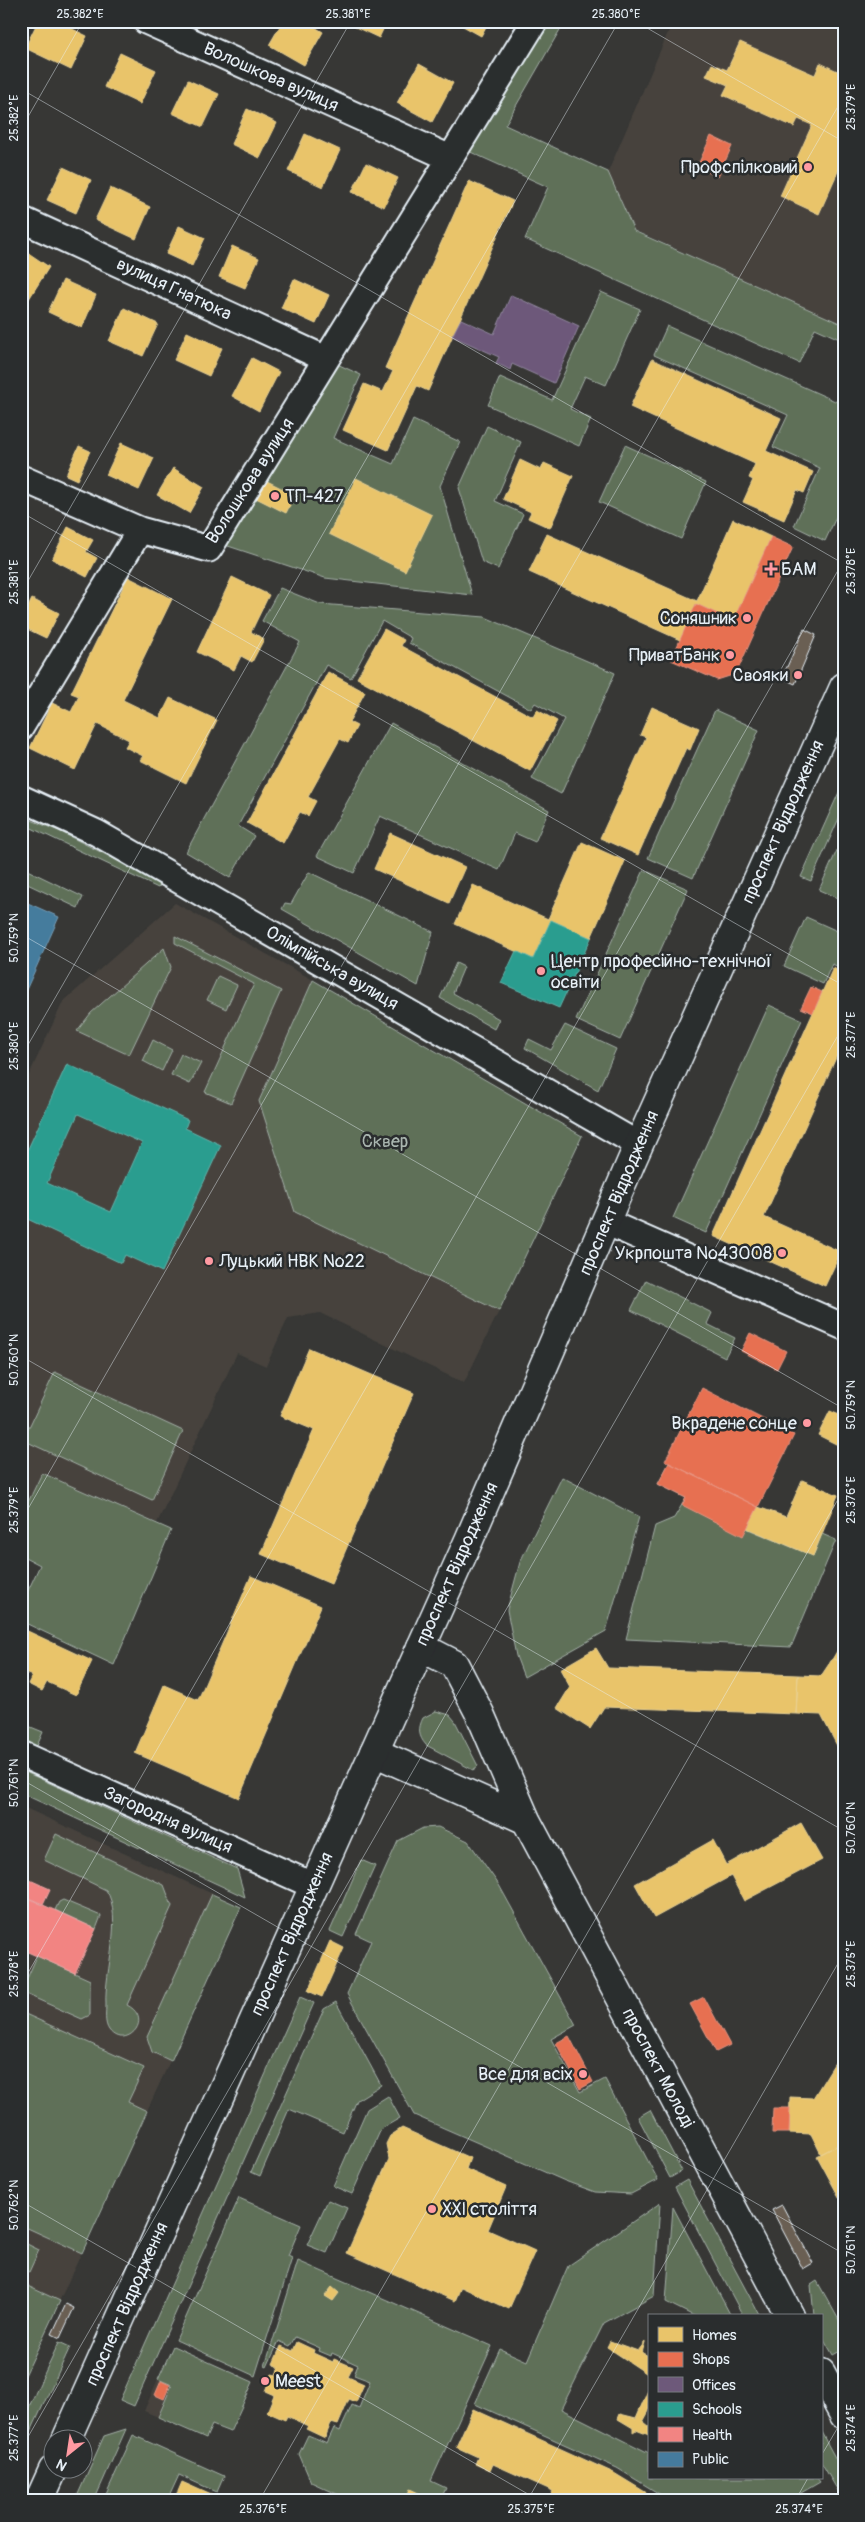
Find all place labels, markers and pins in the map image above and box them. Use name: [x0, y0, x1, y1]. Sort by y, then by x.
place label: Профспілковий: [681, 156, 798, 179]
marker: Профспілковий: [802, 161, 814, 173]
place label: ТП-427: [285, 485, 344, 508]
marker: ТП-427: [269, 490, 281, 502]
place label: БАМ: [781, 558, 816, 581]
marker: БАМ: [765, 563, 777, 575]
place label: Соняшник: [660, 607, 737, 630]
marker: Соняшник: [741, 612, 753, 624]
place label: ПриватБанк: [629, 644, 720, 667]
marker: ПриватБанк: [724, 649, 736, 661]
place label: Свояки: [733, 664, 788, 687]
marker: Свояки: [792, 669, 804, 681]
place label: Центр професійно-технічної освіти: [551, 950, 772, 994]
marker: Центр професійно-технічної освіти: [535, 965, 547, 977]
place label: Укрпошта №43008: [615, 1242, 772, 1265]
marker: Укрпошта №43008: [776, 1247, 788, 1259]
place label: Луцький НВК №22: [218, 1250, 365, 1273]
marker: Луцький НВК №22: [203, 1255, 215, 1267]
place label: Вкрадене сонце: [671, 1412, 797, 1435]
marker: Вкрадене сонце: [801, 1417, 813, 1429]
place label: Все для всіх: [478, 2063, 573, 2086]
marker: Все для всіх: [577, 2068, 589, 2080]
place label: ХХІ століття: [442, 2198, 537, 2221]
marker: ХХІ століття: [426, 2203, 438, 2215]
place label: Meest: [275, 2370, 322, 2393]
marker: Meest: [259, 2375, 271, 2387]

